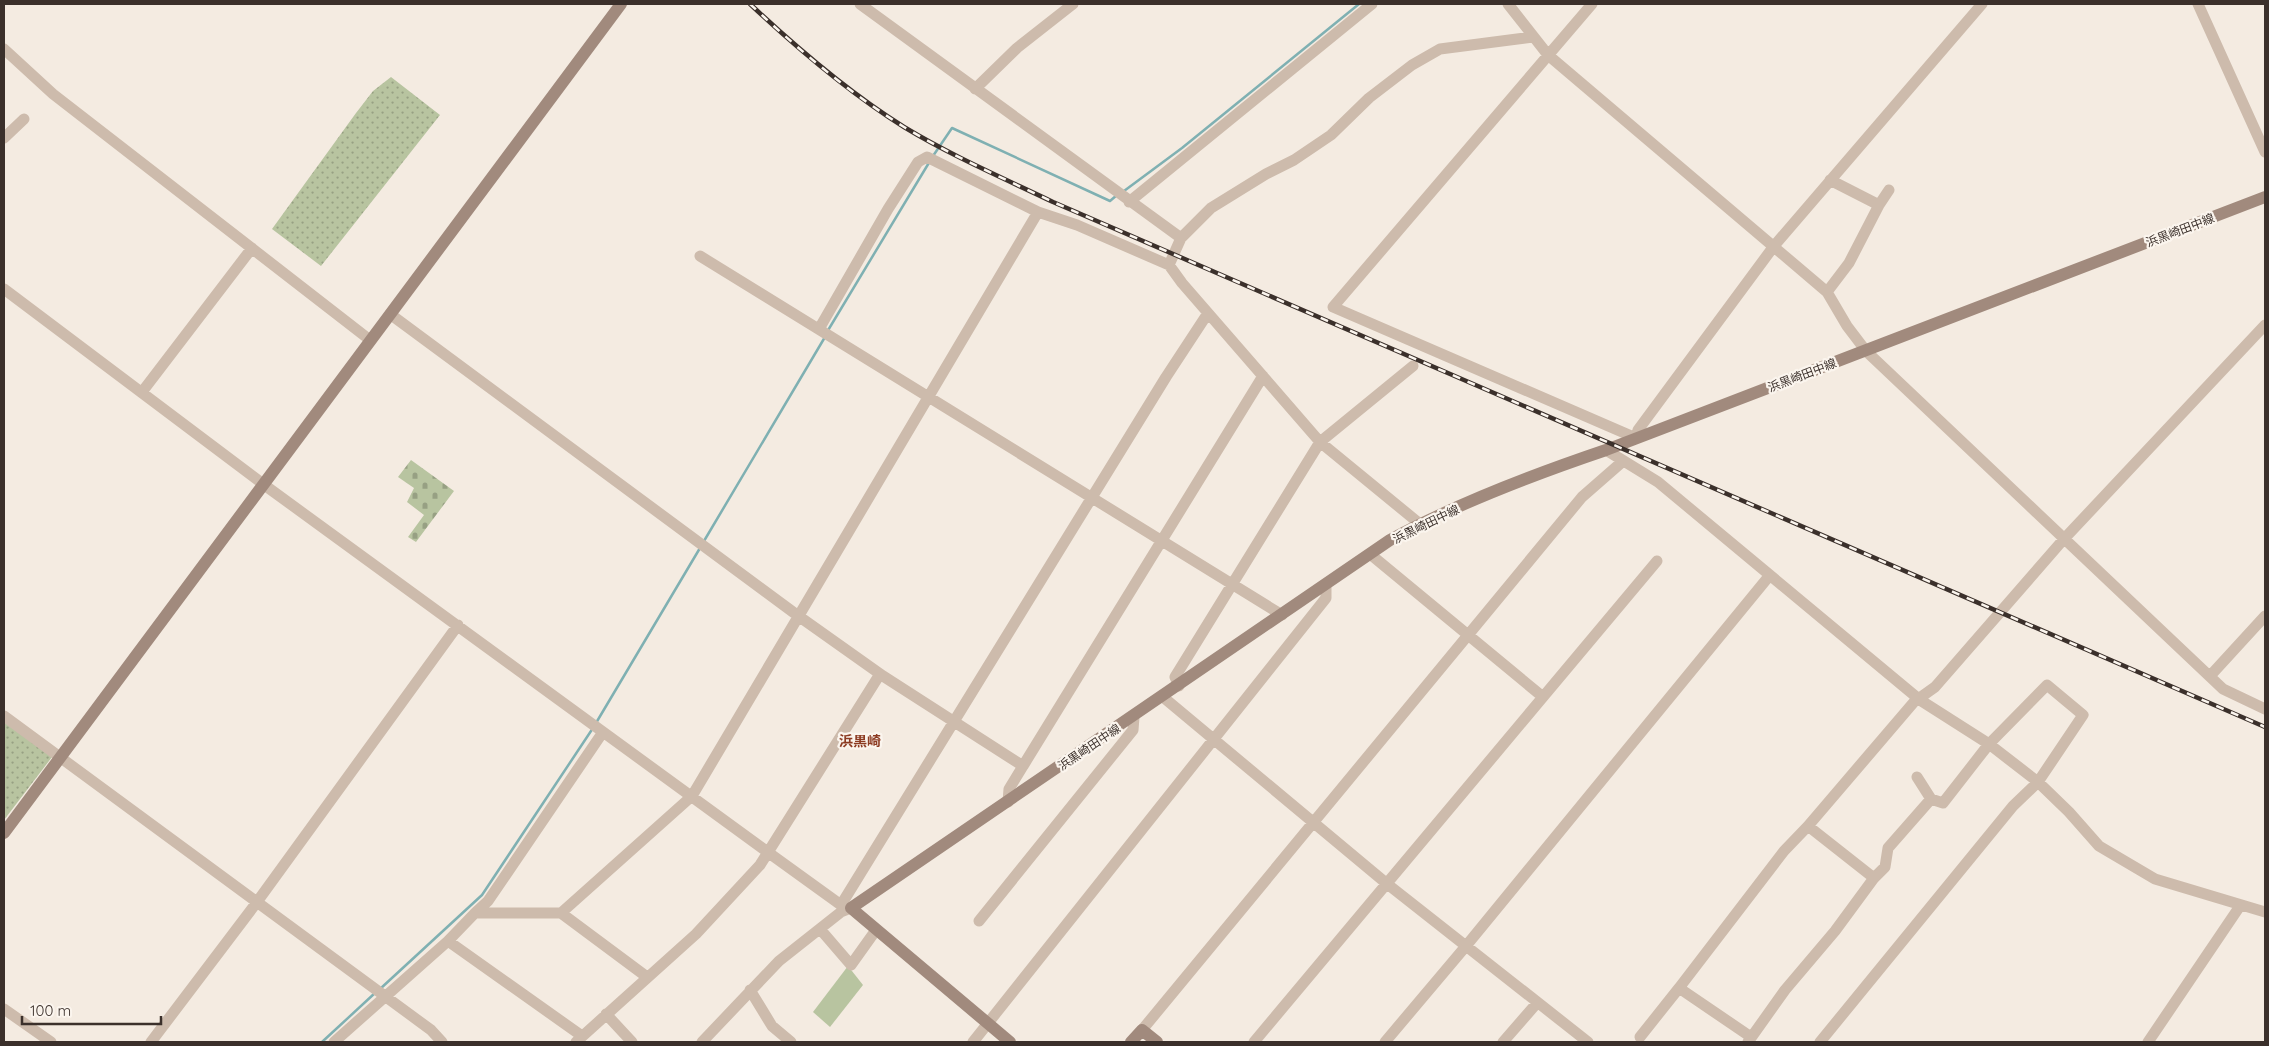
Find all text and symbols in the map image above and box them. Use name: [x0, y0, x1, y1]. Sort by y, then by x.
street label: 浜黒崎田中線: [2144, 210, 2216, 250]
street label: 浜黒崎田中線: [1766, 355, 1838, 395]
street label: 浜黒崎田中線: [1390, 501, 1462, 547]
street label: 浜黒崎田中線: [1055, 721, 1123, 773]
district label: 浜黒崎: [839, 732, 881, 750]
scale bar: [22, 994, 161, 1026]
text: 100 m: [30, 1001, 71, 1020]

